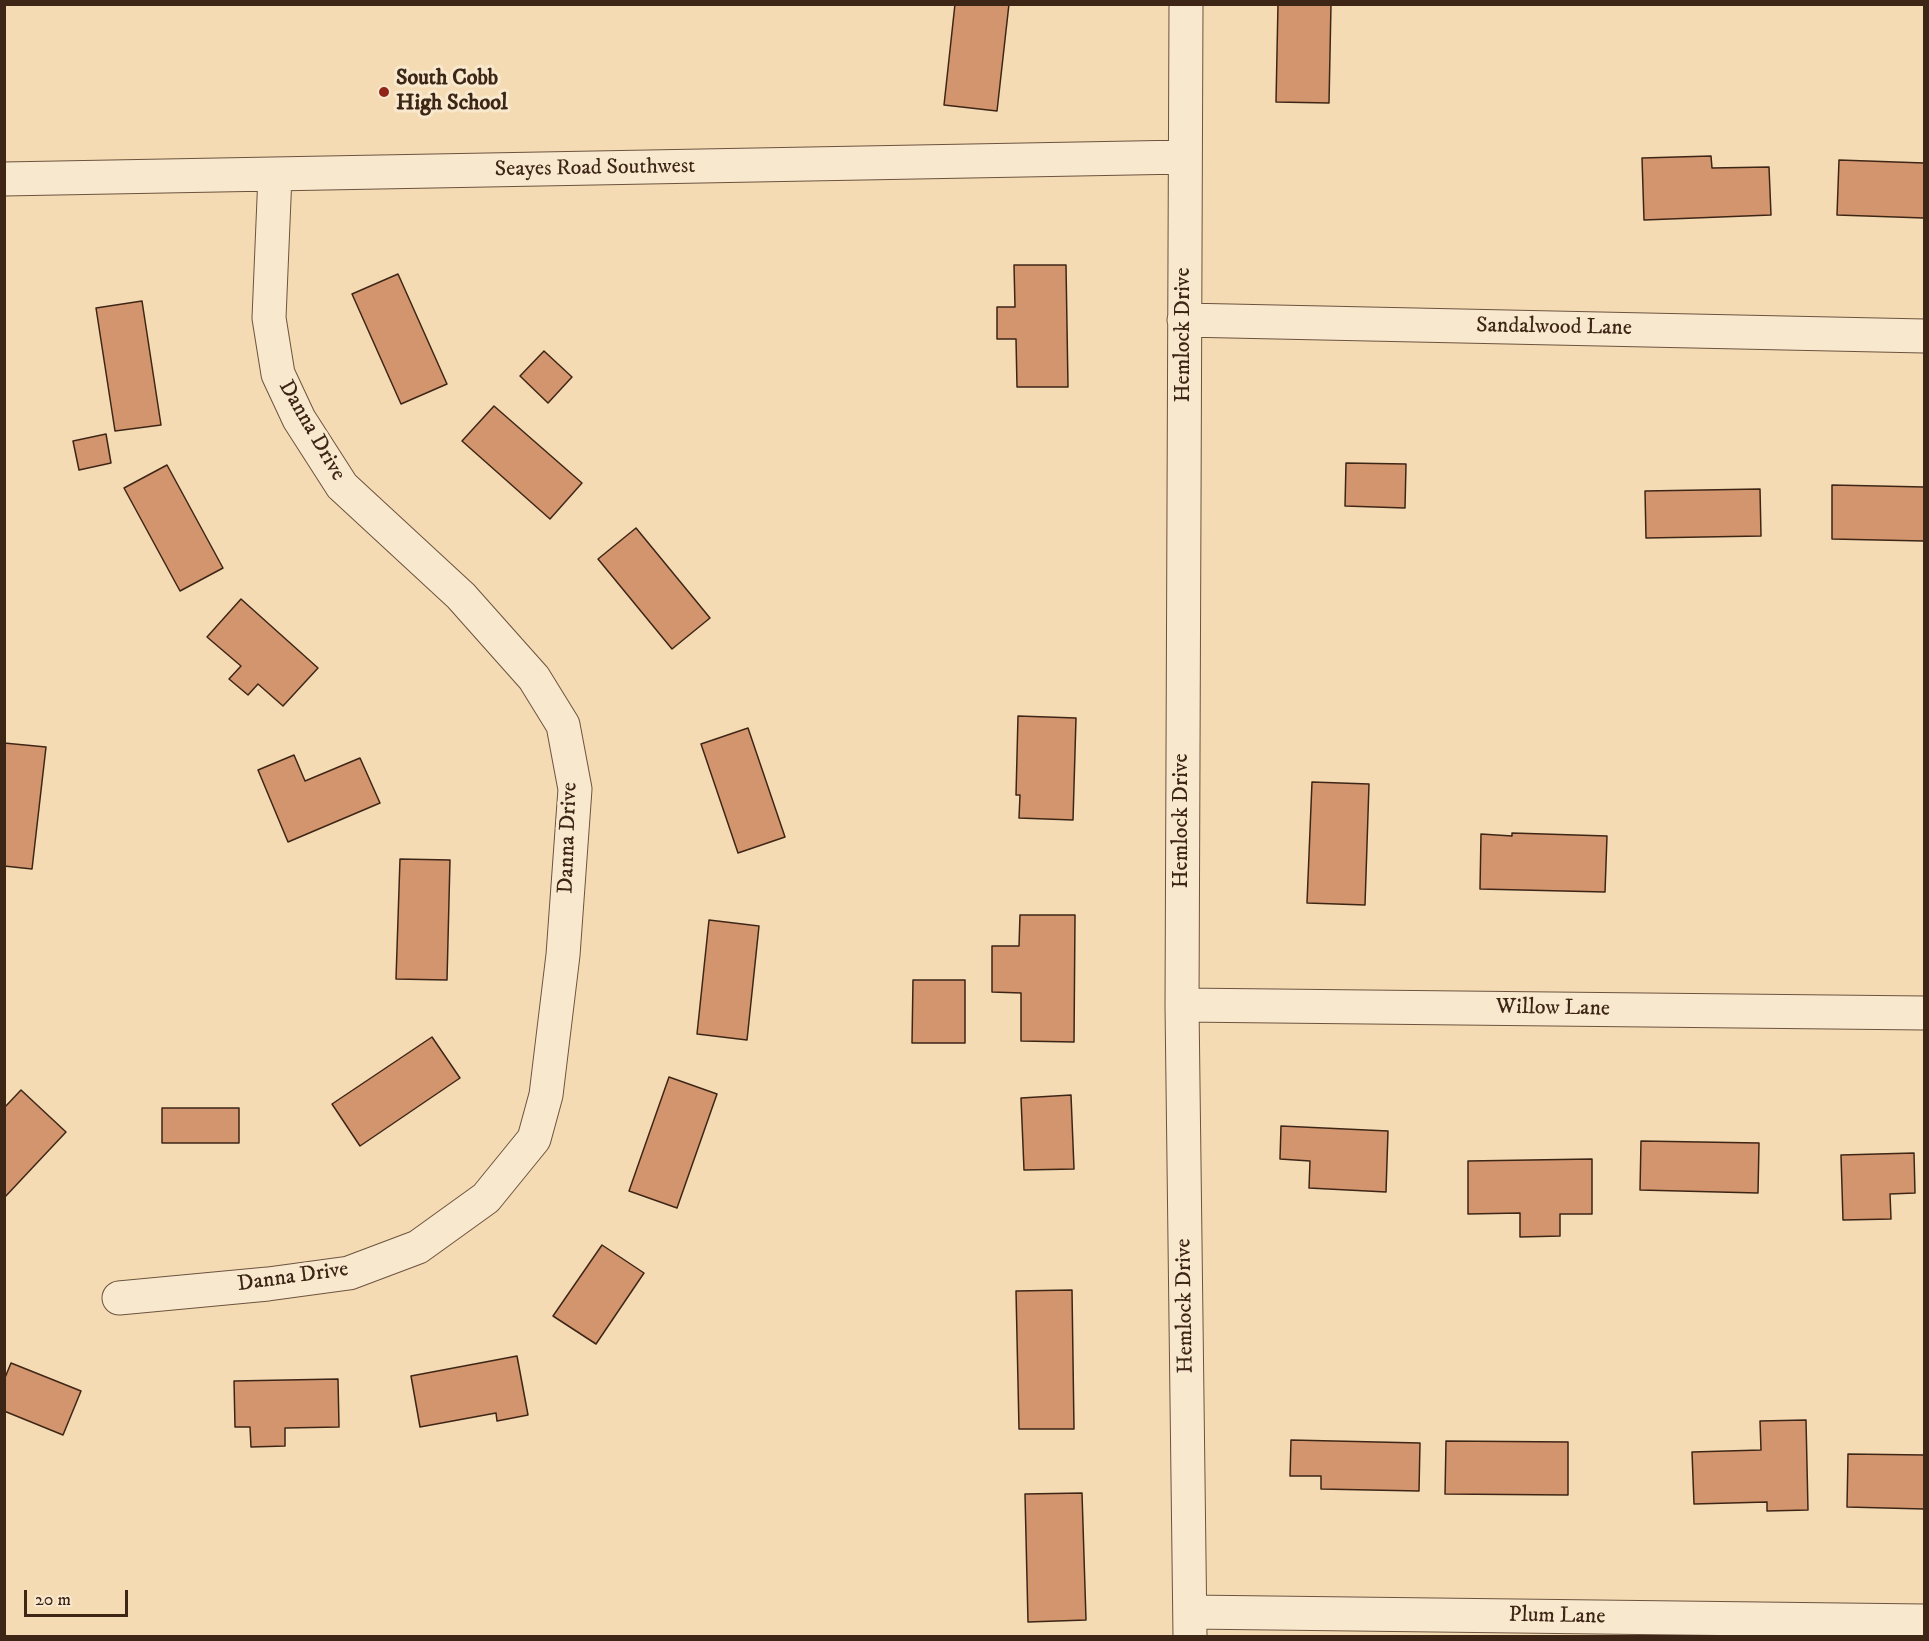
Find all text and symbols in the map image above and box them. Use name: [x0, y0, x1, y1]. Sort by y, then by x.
place label: South Cobb High School: [396, 66, 508, 118]
marker: South Cobb High School: [377, 85, 391, 99]
street label: Seayes Road Southwest: [494, 154, 696, 184]
street label: Hemlock Drive: [1171, 267, 1197, 403]
street label: Sandalwood Lane: [1476, 313, 1632, 343]
street label: Danna Drive: [272, 376, 350, 486]
street label: Hemlock Drive: [1169, 753, 1195, 889]
street label: Danna Drive: [554, 782, 584, 894]
street label: Willow Lane: [1496, 995, 1610, 1023]
street label: Hemlock Drive: [1172, 1238, 1200, 1374]
street label: Danna Drive: [236, 1257, 350, 1299]
scale bar: [27, 1578, 130, 1616]
text: 20 m: [35, 1589, 71, 1611]
street label: Plum Lane: [1508, 1603, 1606, 1631]

